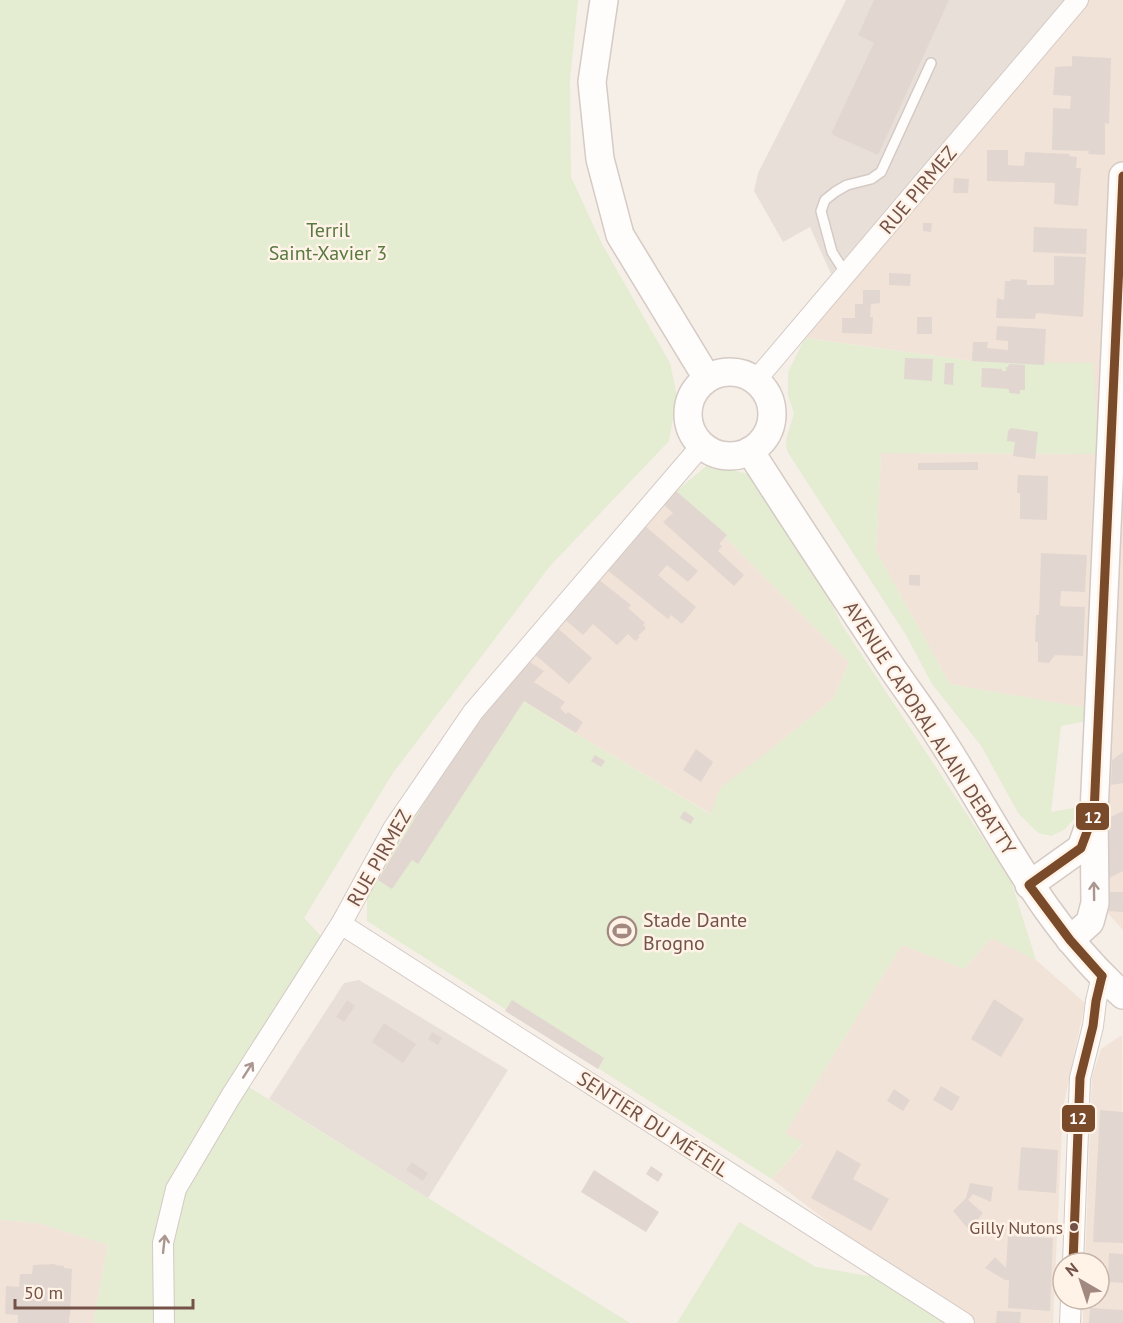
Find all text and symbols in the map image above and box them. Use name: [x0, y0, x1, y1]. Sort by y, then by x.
street label: RUE PIRMEZ: [874, 140, 963, 239]
park label: Terril Saint-Xavier 3: [269, 217, 387, 266]
street label: AVENUE CAPORAL ALAIN DEBATTY: [838, 596, 1022, 861]
line badge: 12: [1075, 802, 1110, 831]
street label: RUE PIRMEZ: [341, 805, 417, 911]
text: 12: [1084, 807, 1102, 827]
one-way arrow: [1089, 882, 1100, 902]
place label: Stade Dante Brogno: [643, 907, 747, 956]
sports icon: Stade Dante Brogno: [606, 915, 638, 947]
one-way arrow: [242, 1063, 254, 1079]
street label: SENTIER DU MÉTEIL: [572, 1065, 734, 1183]
line badge: 12: [1061, 1104, 1096, 1133]
text: 12: [1069, 1108, 1087, 1128]
place label: Gilly Nutons: [969, 1216, 1063, 1239]
marker: Gilly Nutons: [1068, 1221, 1080, 1233]
one-way arrow: [159, 1234, 170, 1254]
north arrow: [1051, 1251, 1111, 1311]
text: N: [1061, 1258, 1082, 1280]
scale bar: [15, 1272, 194, 1310]
text: 50 m: [24, 1281, 63, 1304]

